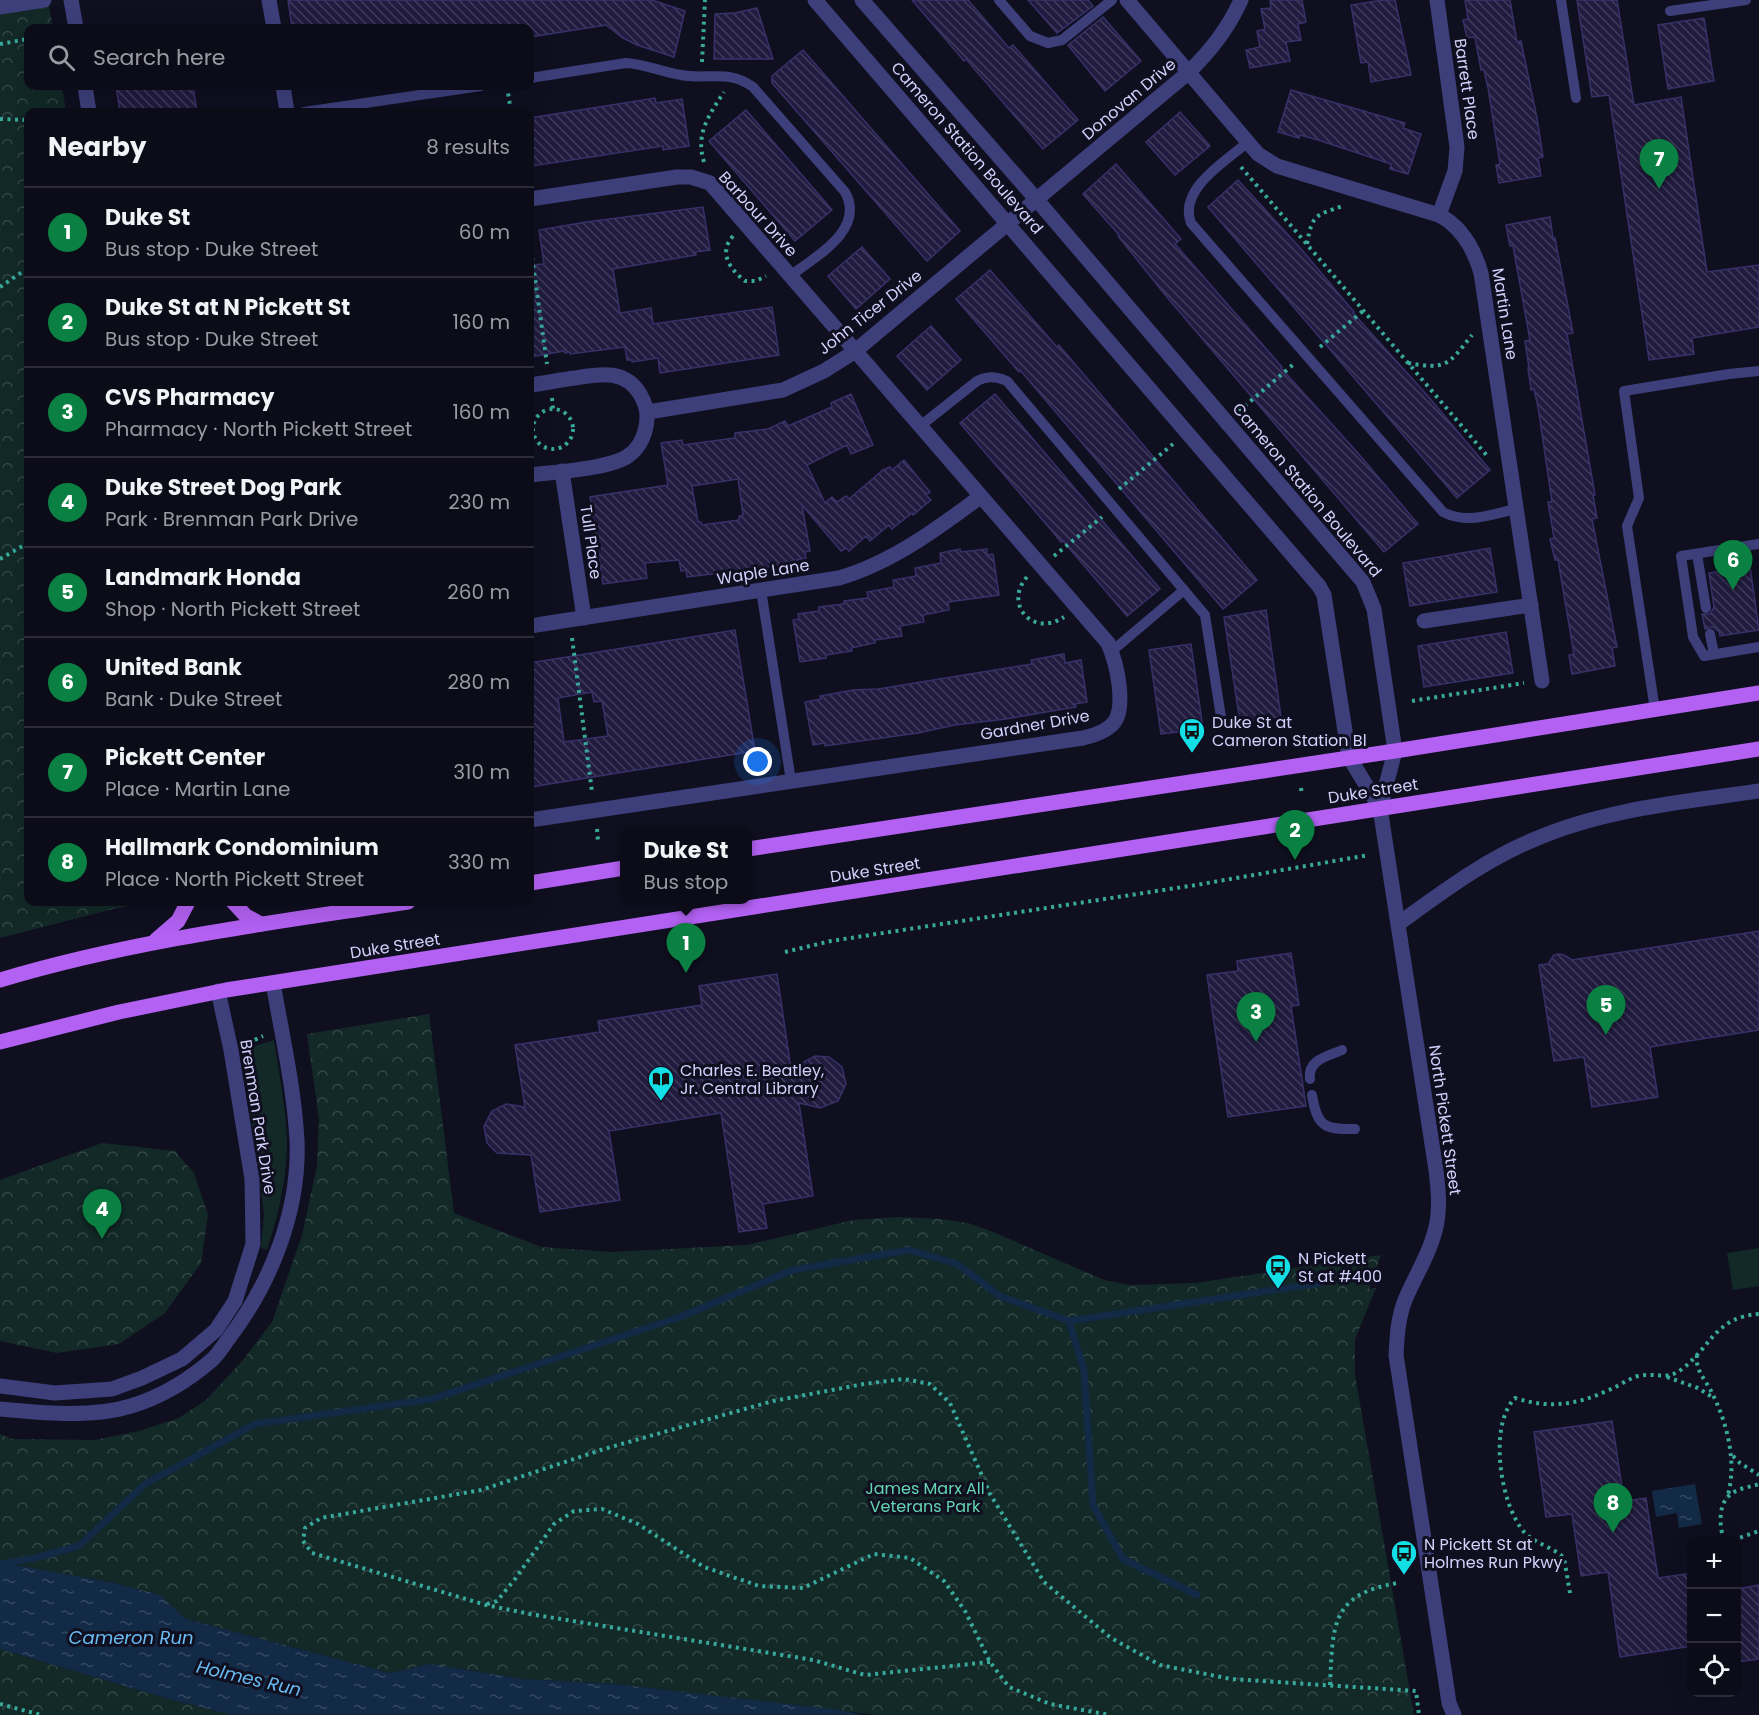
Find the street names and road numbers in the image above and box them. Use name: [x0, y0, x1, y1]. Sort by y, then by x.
street label: Barrett Place: [1449, 37, 1485, 141]
street label: Donovan Drive: [1077, 53, 1181, 145]
street label: Cameron Station Boulevard: [886, 57, 1048, 239]
street label: Barbour Drive: [713, 166, 803, 262]
street label: John Ticer Drive: [813, 264, 927, 360]
street label: Martin Lane: [1486, 266, 1524, 362]
street label: Cameron Station Boulevard: [1227, 398, 1387, 582]
street label: Tull Place: [574, 503, 608, 581]
street label: Waple Lane: [715, 553, 811, 591]
street label: Gardner Drive: [979, 704, 1092, 746]
street label: Duke Street: [1326, 773, 1420, 809]
street label: Duke Street: [828, 852, 922, 888]
street label: Duke Street: [348, 928, 442, 964]
street label: Brenman Park Drive: [234, 1038, 282, 1196]
street label: North Pickett Street: [1423, 1043, 1467, 1197]

